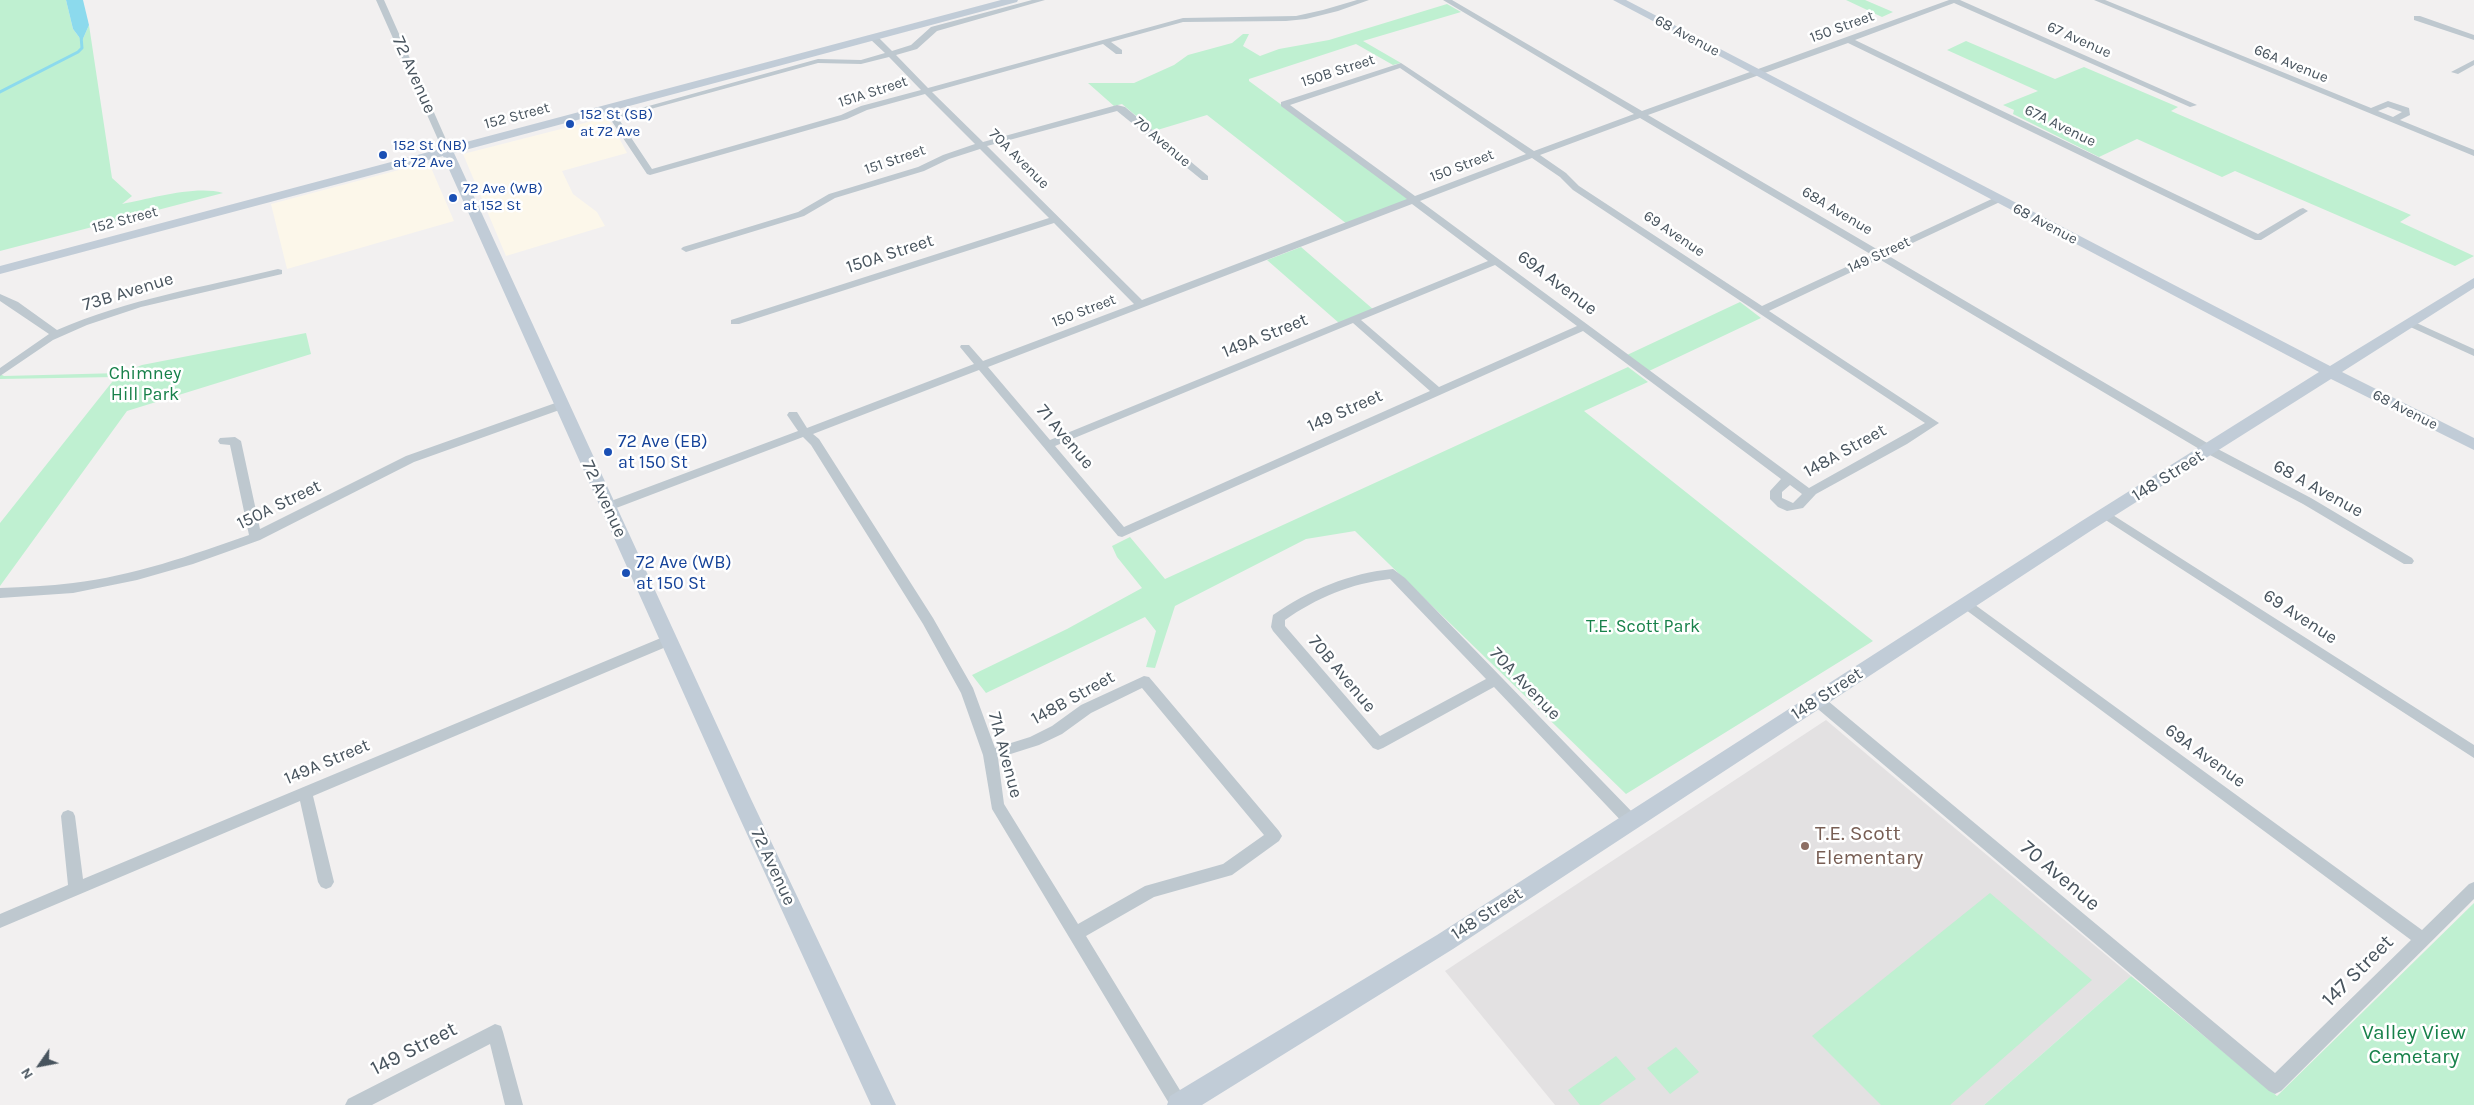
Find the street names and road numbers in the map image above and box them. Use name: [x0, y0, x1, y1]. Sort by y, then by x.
street label: 150 Street: [1807, 7, 1877, 47]
street label: 68 Avenue: [1652, 11, 1722, 61]
street label: 67 Avenue: [2044, 18, 2114, 62]
street label: 72 Avenue: [387, 33, 441, 117]
street label: 66A Avenue: [2251, 41, 2331, 87]
street label: 150B Street: [1299, 51, 1377, 91]
street label: 151A Street: [836, 72, 910, 112]
street label: 152 Street: [482, 99, 552, 133]
street label: 67A Avenue: [2021, 101, 2099, 151]
street label: 70 Avenue: [1130, 113, 1194, 171]
street label: 70A Avenue: [985, 125, 1053, 193]
street label: 151 Street: [862, 141, 928, 179]
street label: 150 Street: [1427, 146, 1497, 186]
street label: 68A Avenue: [1798, 183, 1876, 239]
street label: 68 Avenue: [2010, 199, 2080, 249]
street label: 152 Street: [90, 203, 160, 237]
street label: 69 Avenue: [1640, 207, 1708, 261]
street label: 150A Street: [843, 230, 937, 278]
street label: 149 Street: [1845, 233, 1913, 277]
street label: 69A Avenue: [1513, 246, 1601, 320]
street label: 73B Avenue: [80, 268, 176, 316]
street label: 150 Street: [1049, 291, 1119, 331]
street label: 149A Street: [1219, 309, 1311, 363]
street label: 149 Street: [1304, 385, 1386, 437]
street label: 68 Avenue: [2369, 386, 2441, 434]
street label: 71 Avenue: [1032, 400, 1098, 474]
street label: 148A Street: [1800, 419, 1890, 483]
street label: 148 Street: [2128, 445, 2208, 507]
street label: 68 A Avenue: [2269, 455, 2367, 523]
street label: 72 Avenue: [577, 457, 631, 541]
street label: 150A Street: [233, 475, 325, 535]
street label: 69 Avenue: [2259, 585, 2341, 649]
street label: 70B Avenue: [1304, 631, 1380, 717]
street label: 70A Avenue: [1485, 643, 1565, 725]
street label: 148 Street: [1787, 663, 1867, 725]
street label: 148B Street: [1028, 666, 1118, 730]
street label: 71A Avenue: [983, 710, 1027, 800]
street label: 69A Avenue: [2160, 719, 2250, 793]
street label: 149A Street: [281, 734, 373, 790]
street label: 72 Avenue: [746, 825, 800, 909]
street label: 70 Avenue: [2015, 835, 2105, 917]
street label: 148 Street: [1447, 883, 1527, 945]
street label: 147 Street: [2317, 930, 2399, 1012]
street label: 149 Street: [367, 1017, 461, 1081]

